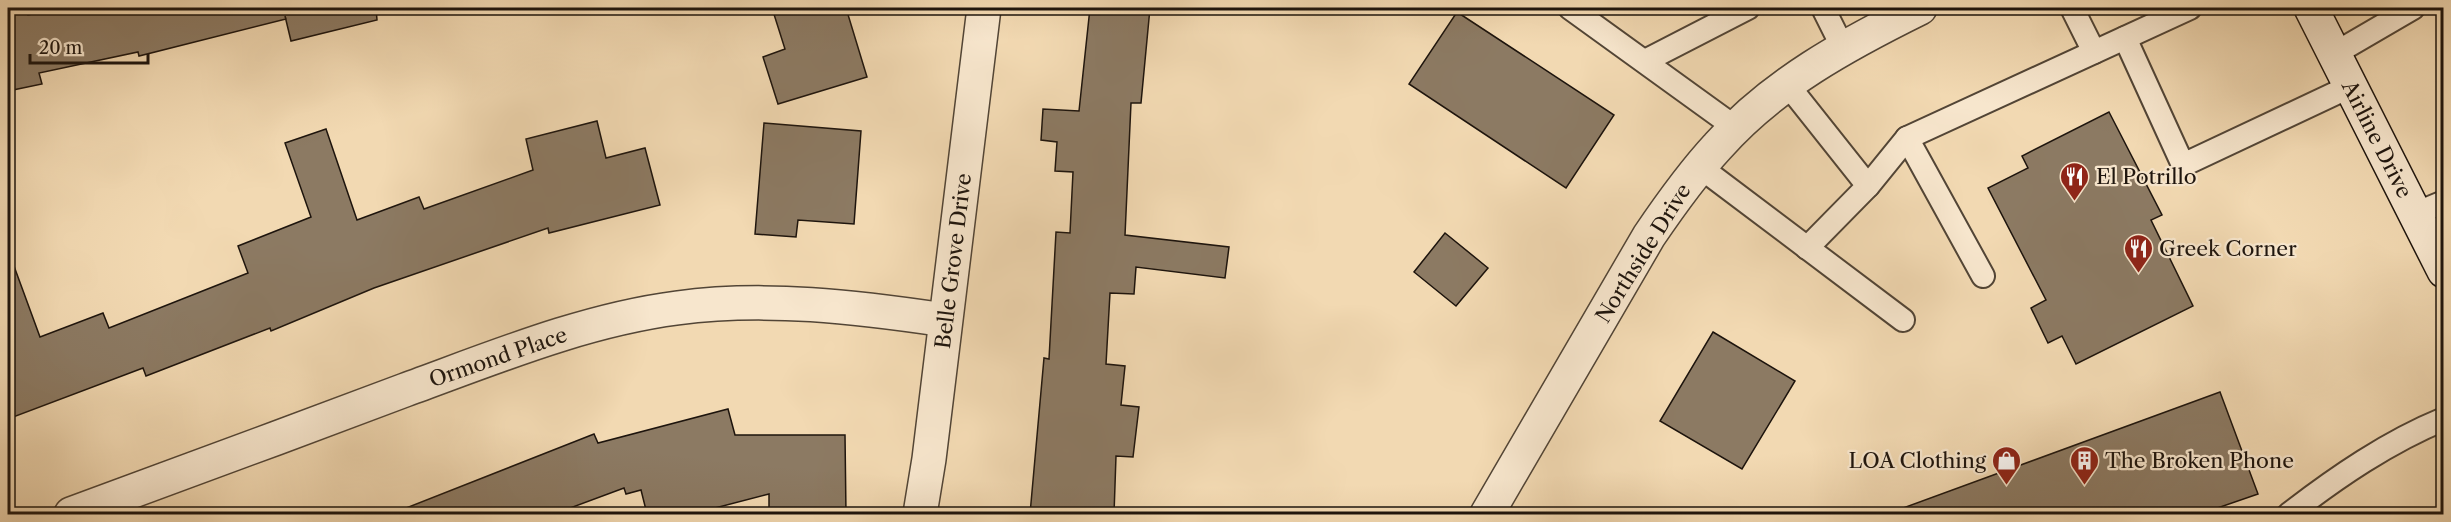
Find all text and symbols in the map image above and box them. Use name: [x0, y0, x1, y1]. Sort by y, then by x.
scale bar: [30, 27, 148, 65]
text: 20 m: [39, 37, 83, 59]
street label: Airline Drive: [2336, 75, 2417, 202]
restaurant icon: El Potrillo: [2059, 160, 2091, 202]
place label: El Potrillo: [2096, 164, 2197, 189]
street label: Belle Grove Drive: [930, 172, 976, 350]
street label: Northside Drive: [1590, 179, 1696, 327]
restaurant icon: Greek Corner: [2122, 232, 2154, 274]
place label: Greek Corner: [2159, 236, 2297, 261]
street label: Ormond Place: [426, 322, 570, 392]
shop icon: LOA Clothing: [1991, 444, 2023, 486]
building icon: The Broken Phone: [2068, 444, 2100, 486]
place label: LOA Clothing: [1849, 448, 1987, 473]
place label: The Broken Phone: [2105, 448, 2294, 473]

